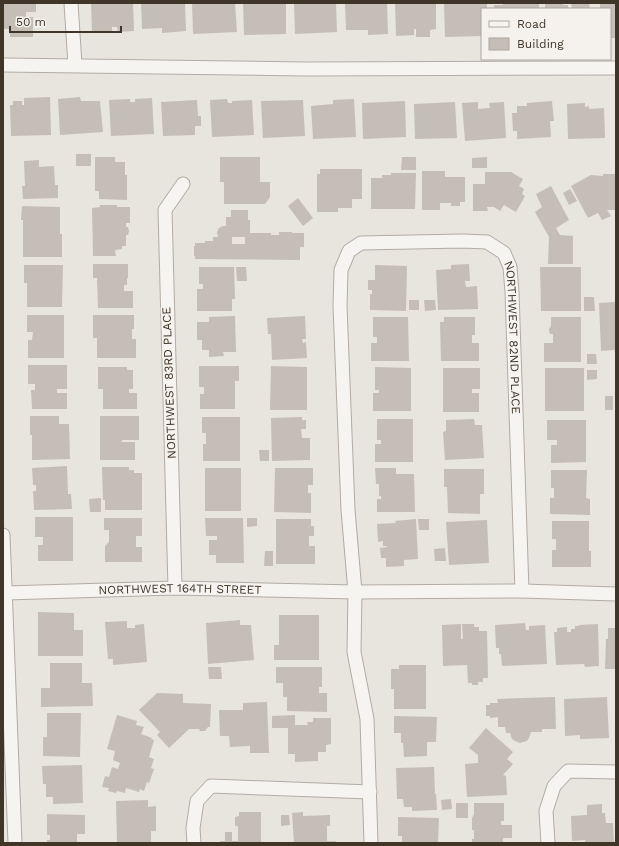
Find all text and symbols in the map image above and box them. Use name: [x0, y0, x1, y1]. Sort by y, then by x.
scale bar: [10, 8, 121, 34]
legend: [481, 8, 611, 60]
text: 50 m: [16, 15, 46, 29]
text: Road: [517, 17, 546, 31]
text: Building: [517, 37, 564, 51]
street label: NORTHWEST 82ND PLACE: [501, 259, 523, 415]
street label: NORTHWEST 83RD PLACE: [159, 306, 179, 459]
street label: NORTHWEST 164TH STREET: [98, 581, 262, 597]

